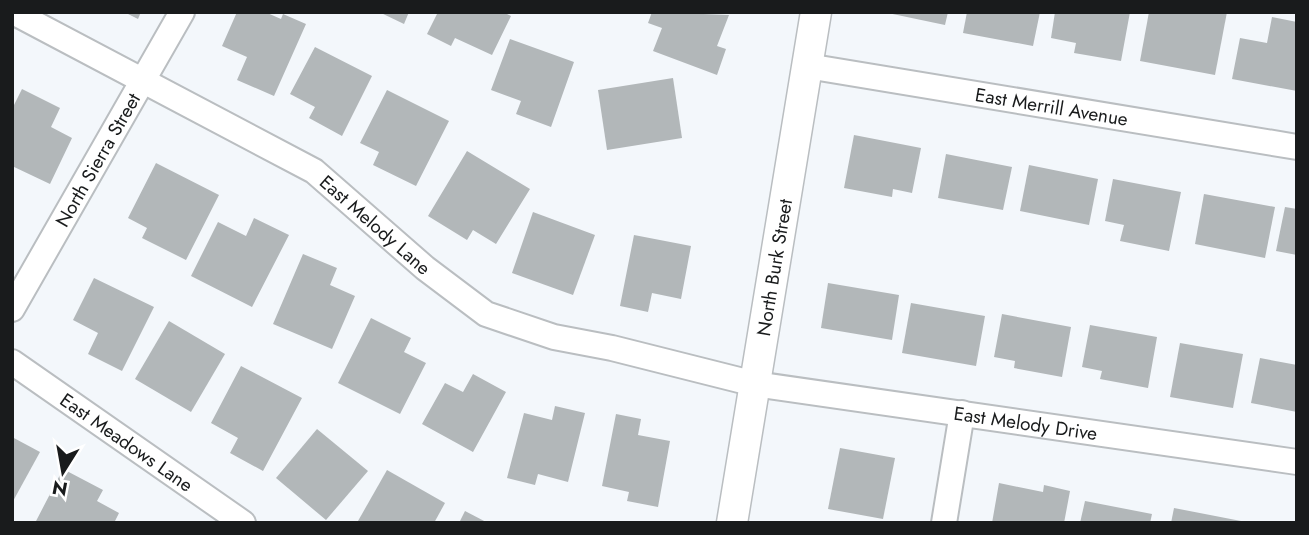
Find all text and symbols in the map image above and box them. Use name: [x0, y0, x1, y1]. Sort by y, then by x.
street label: East Merrill Avenue: [973, 81, 1130, 133]
street label: North Sierra Street: [49, 88, 147, 232]
street label: East Melody Lane: [314, 169, 437, 281]
street label: North Burk Street: [750, 197, 799, 338]
street label: East Meadows Lane: [55, 387, 199, 498]
street label: East Melody Drive: [952, 400, 1099, 447]
north arrow: [28, 437, 98, 507]
text: N: [50, 474, 70, 503]

